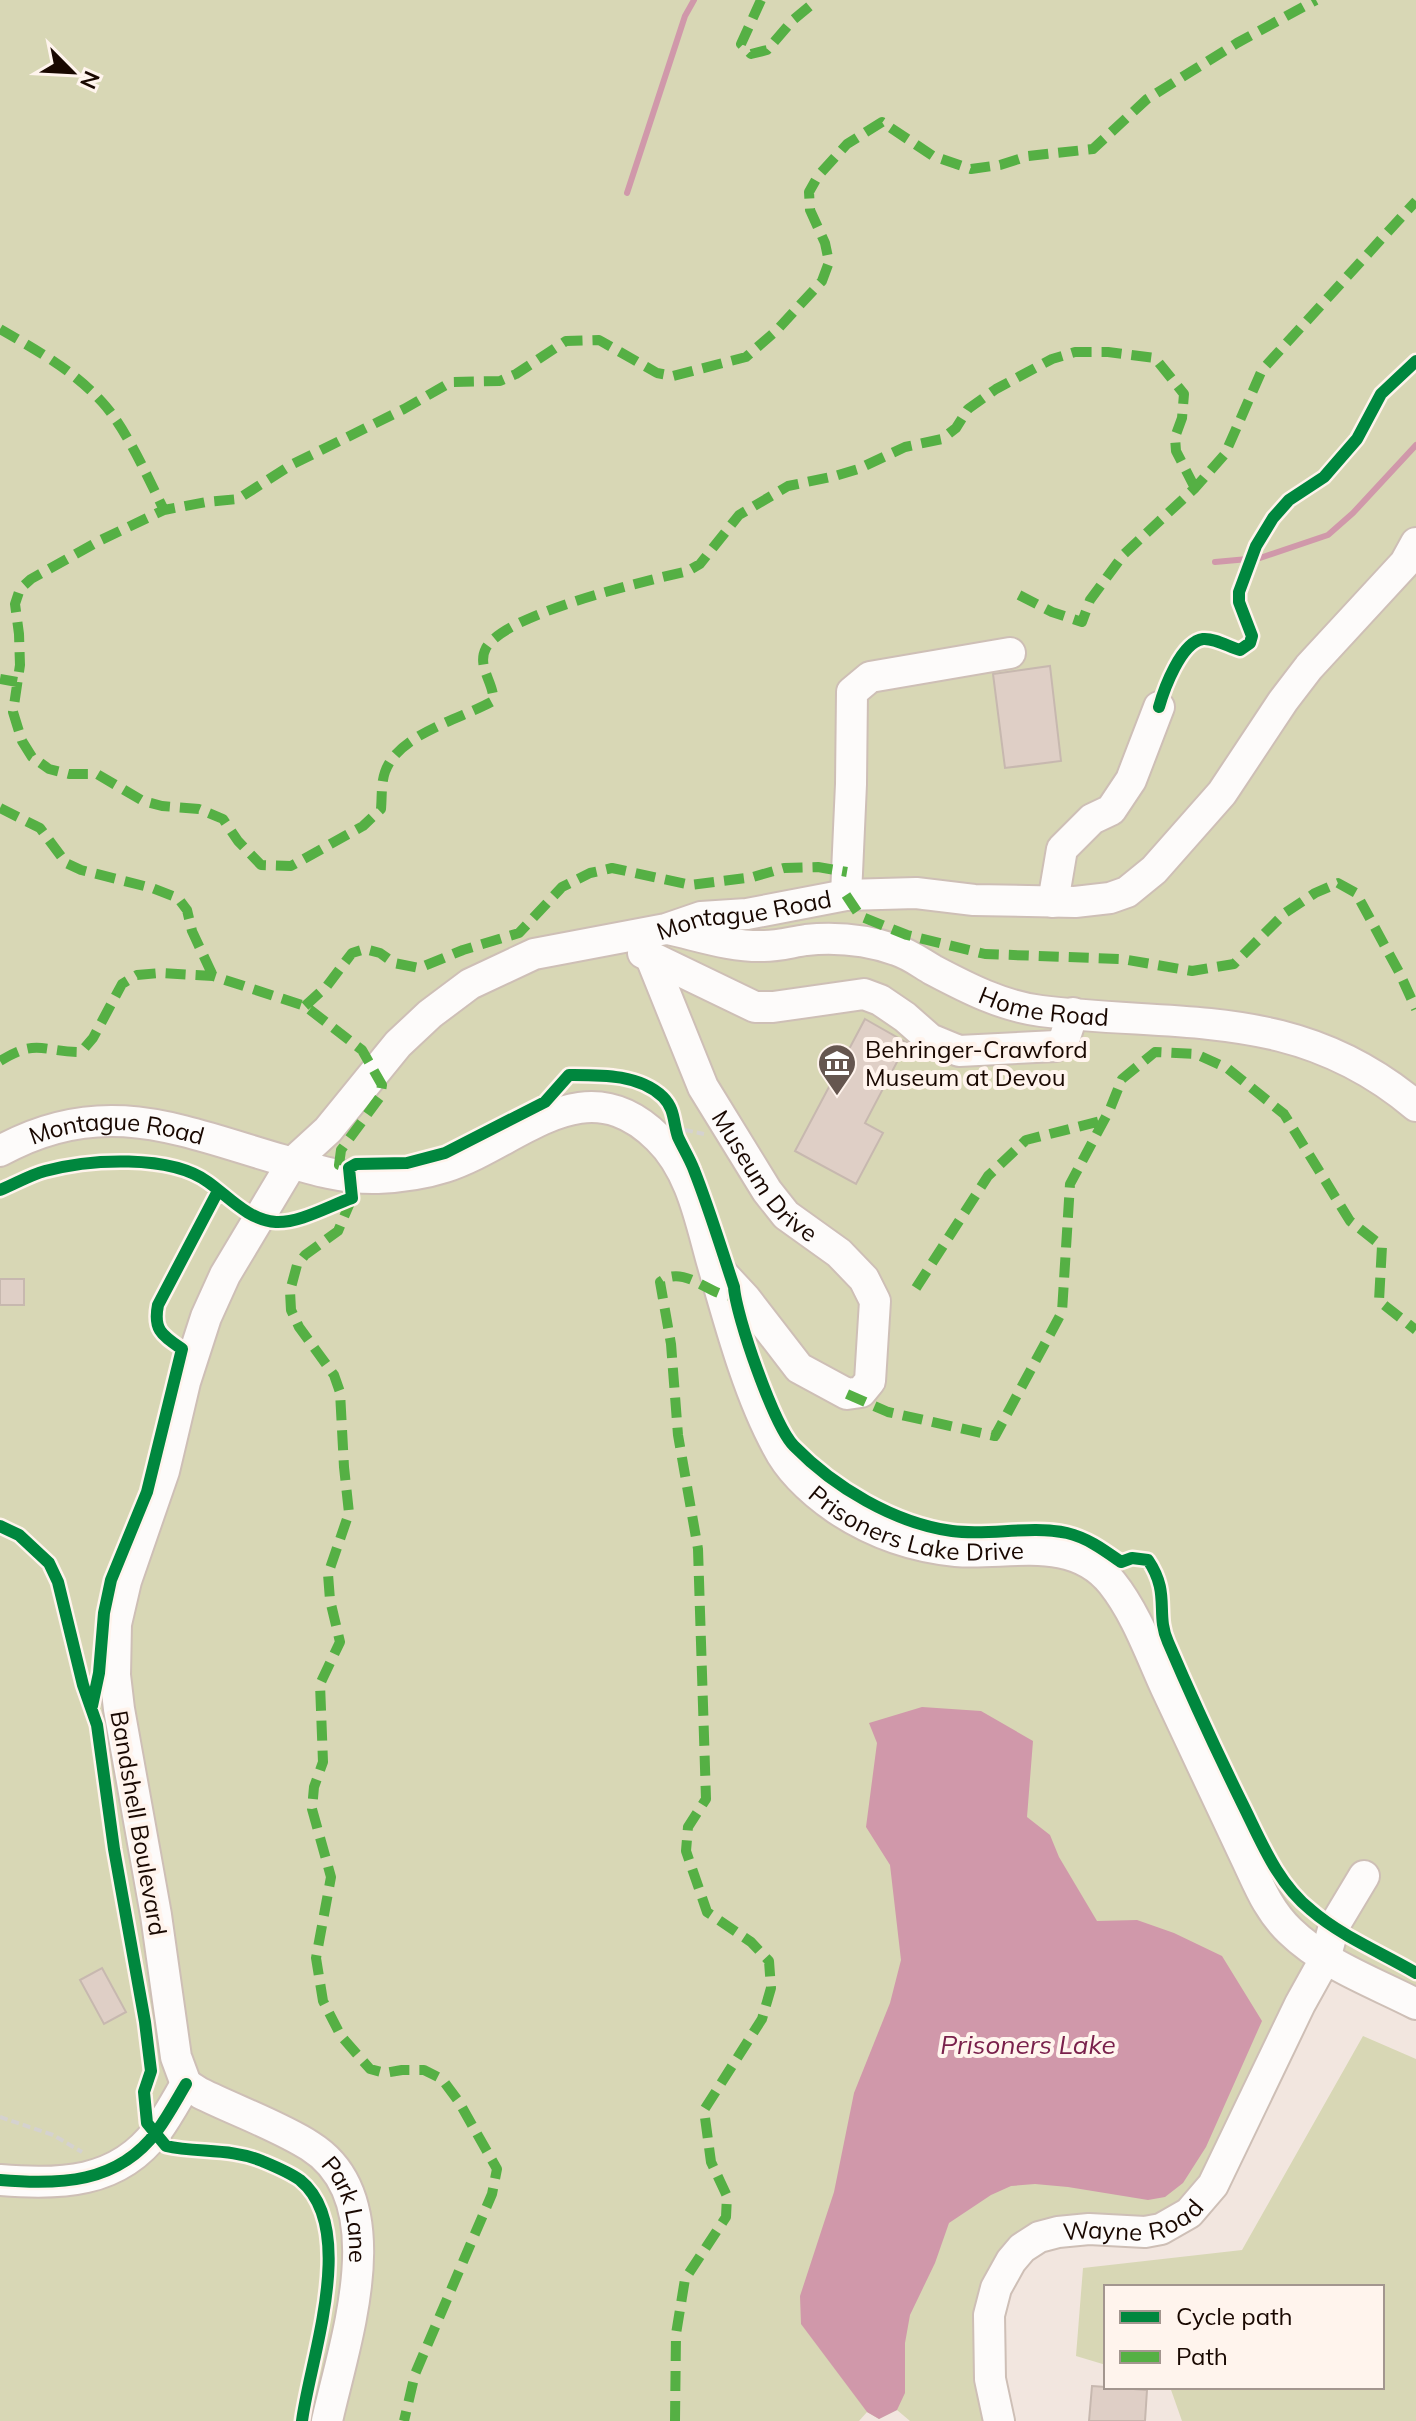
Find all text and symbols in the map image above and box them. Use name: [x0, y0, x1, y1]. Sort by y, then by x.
north arrow: [32, 32, 112, 112]
text: N: [74, 67, 106, 93]
street label: Montague Road: [653, 883, 834, 946]
street label: Home Road: [975, 979, 1110, 1032]
place label: Behringer-Crawford Museum at Devou: [865, 1034, 1088, 1092]
museum icon: Behringer-Crawford Museum at Devou: [816, 1042, 858, 1097]
street label: Museum Drive: [706, 1104, 824, 1248]
street label: Montague Road: [25, 1106, 208, 1151]
street label: Prisoners Lake Drive: [803, 1479, 1024, 1567]
street label: Bandshell Boulevard: [104, 1708, 174, 1938]
water label: Prisoners Lake: [940, 2028, 1116, 2061]
street label: Park Lane: [316, 2149, 373, 2263]
street label: Wayne Road: [1062, 2193, 1209, 2247]
legend: [1104, 2285, 1384, 2389]
text: Cycle path: [1176, 2301, 1293, 2331]
text: Path: [1176, 2341, 1228, 2371]

